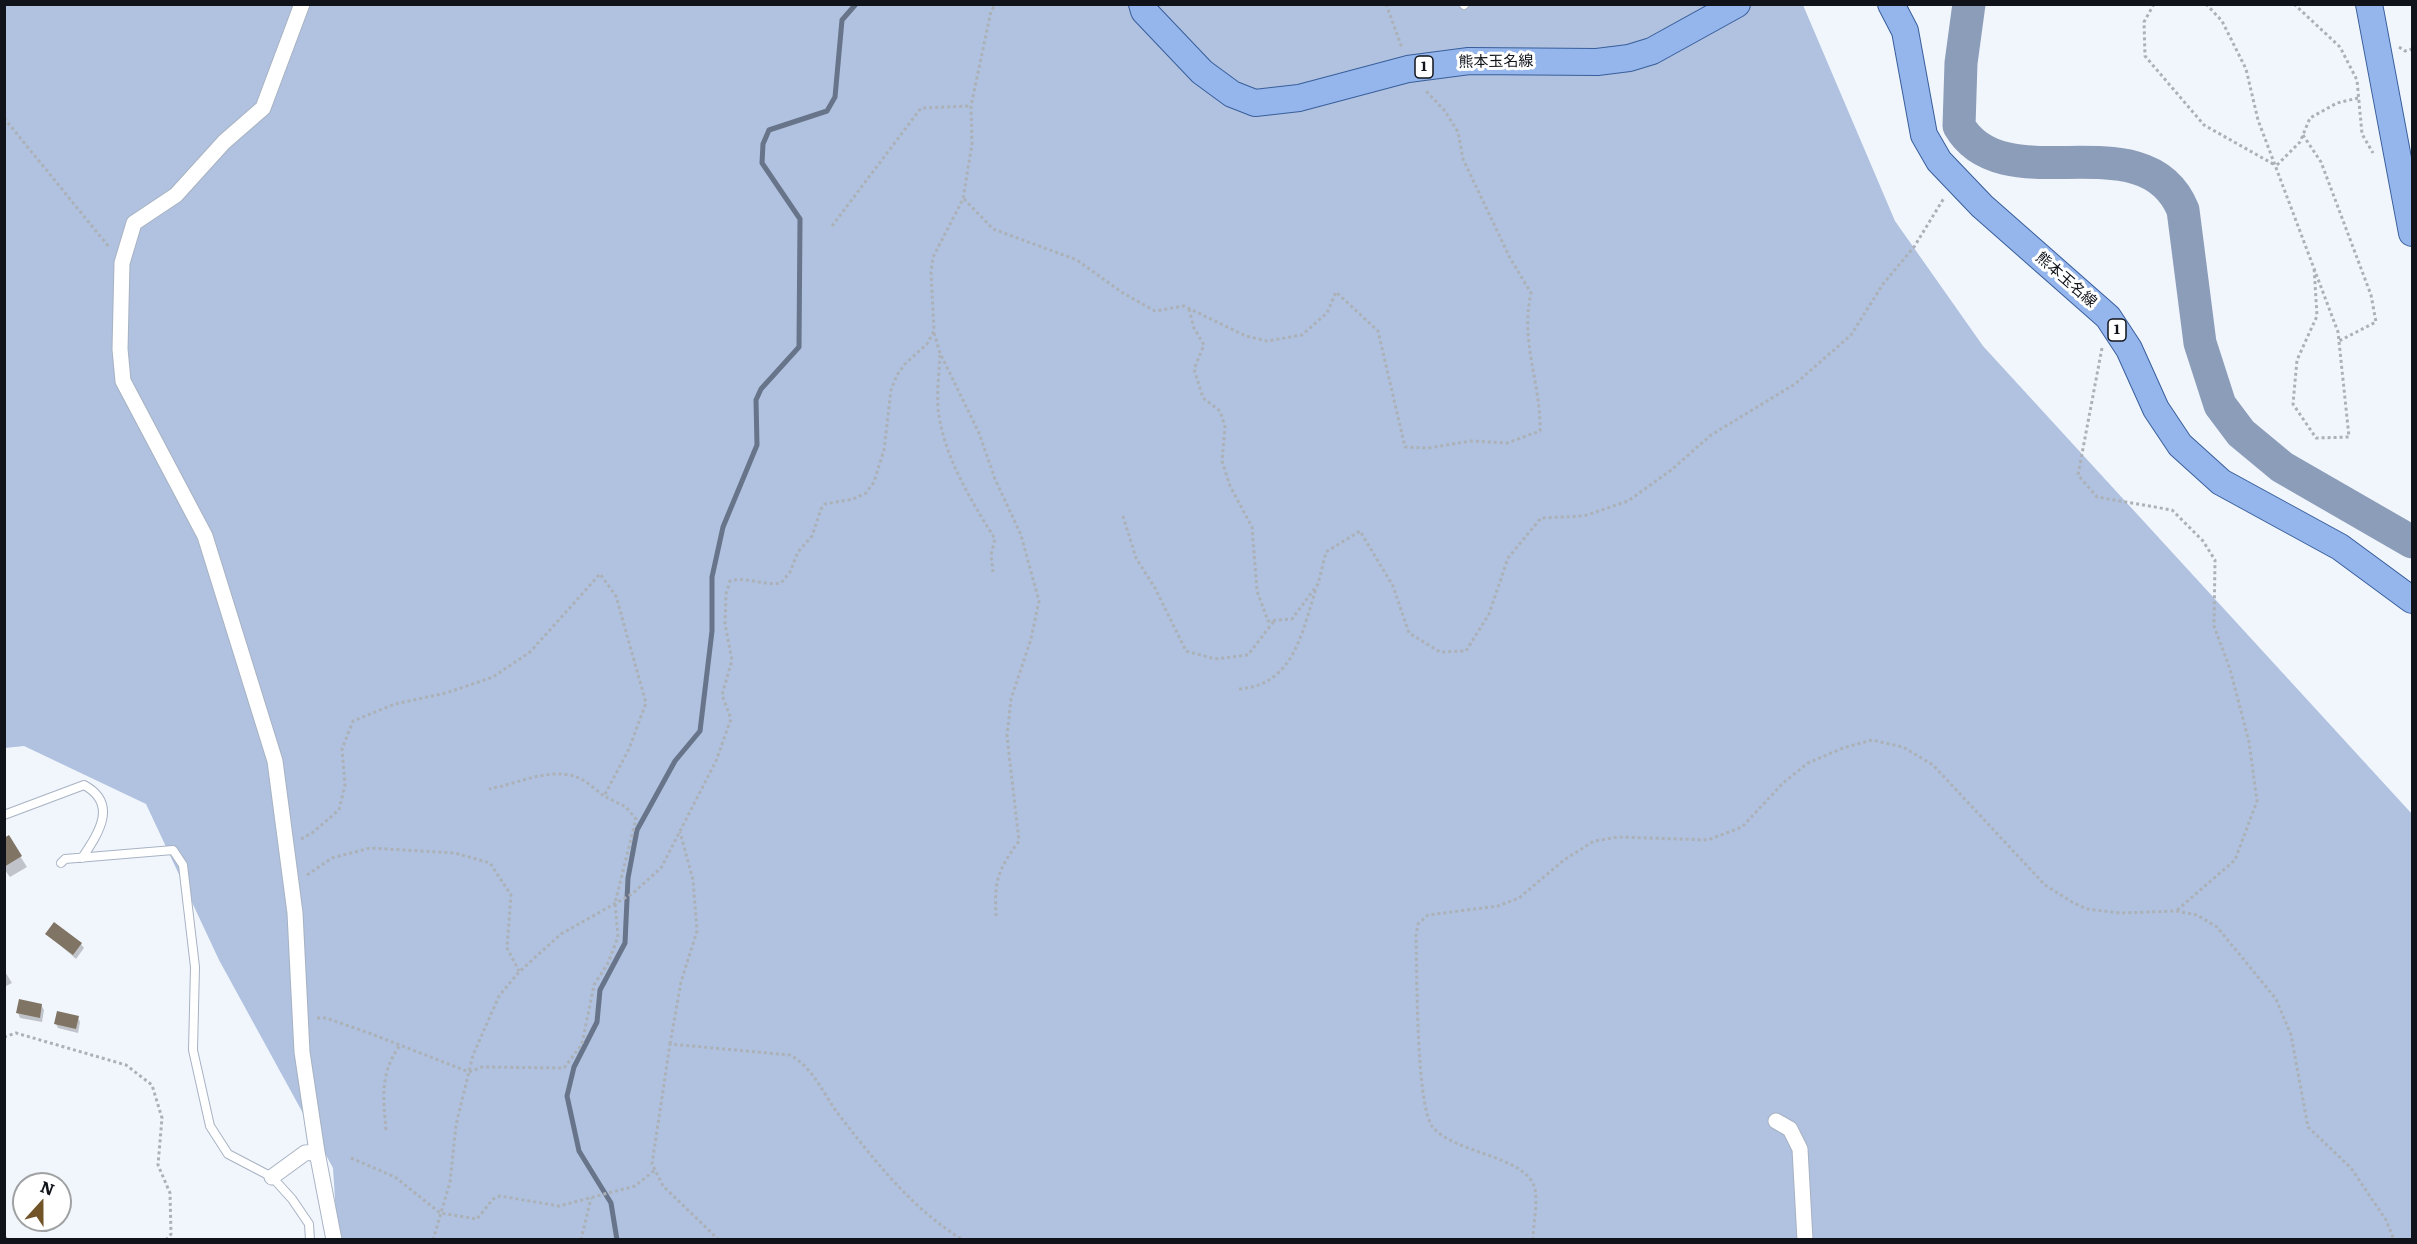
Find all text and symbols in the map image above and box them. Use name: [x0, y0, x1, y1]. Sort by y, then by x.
street label: 熊本玉名線: [1458, 52, 1534, 72]
road number: 1: [1415, 56, 1433, 78]
street label: 熊本玉名線: [2032, 249, 2100, 311]
road number: 1: [2108, 319, 2126, 341]
north arrow: [12, 1172, 72, 1232]
text: N: [37, 1173, 58, 1201]

